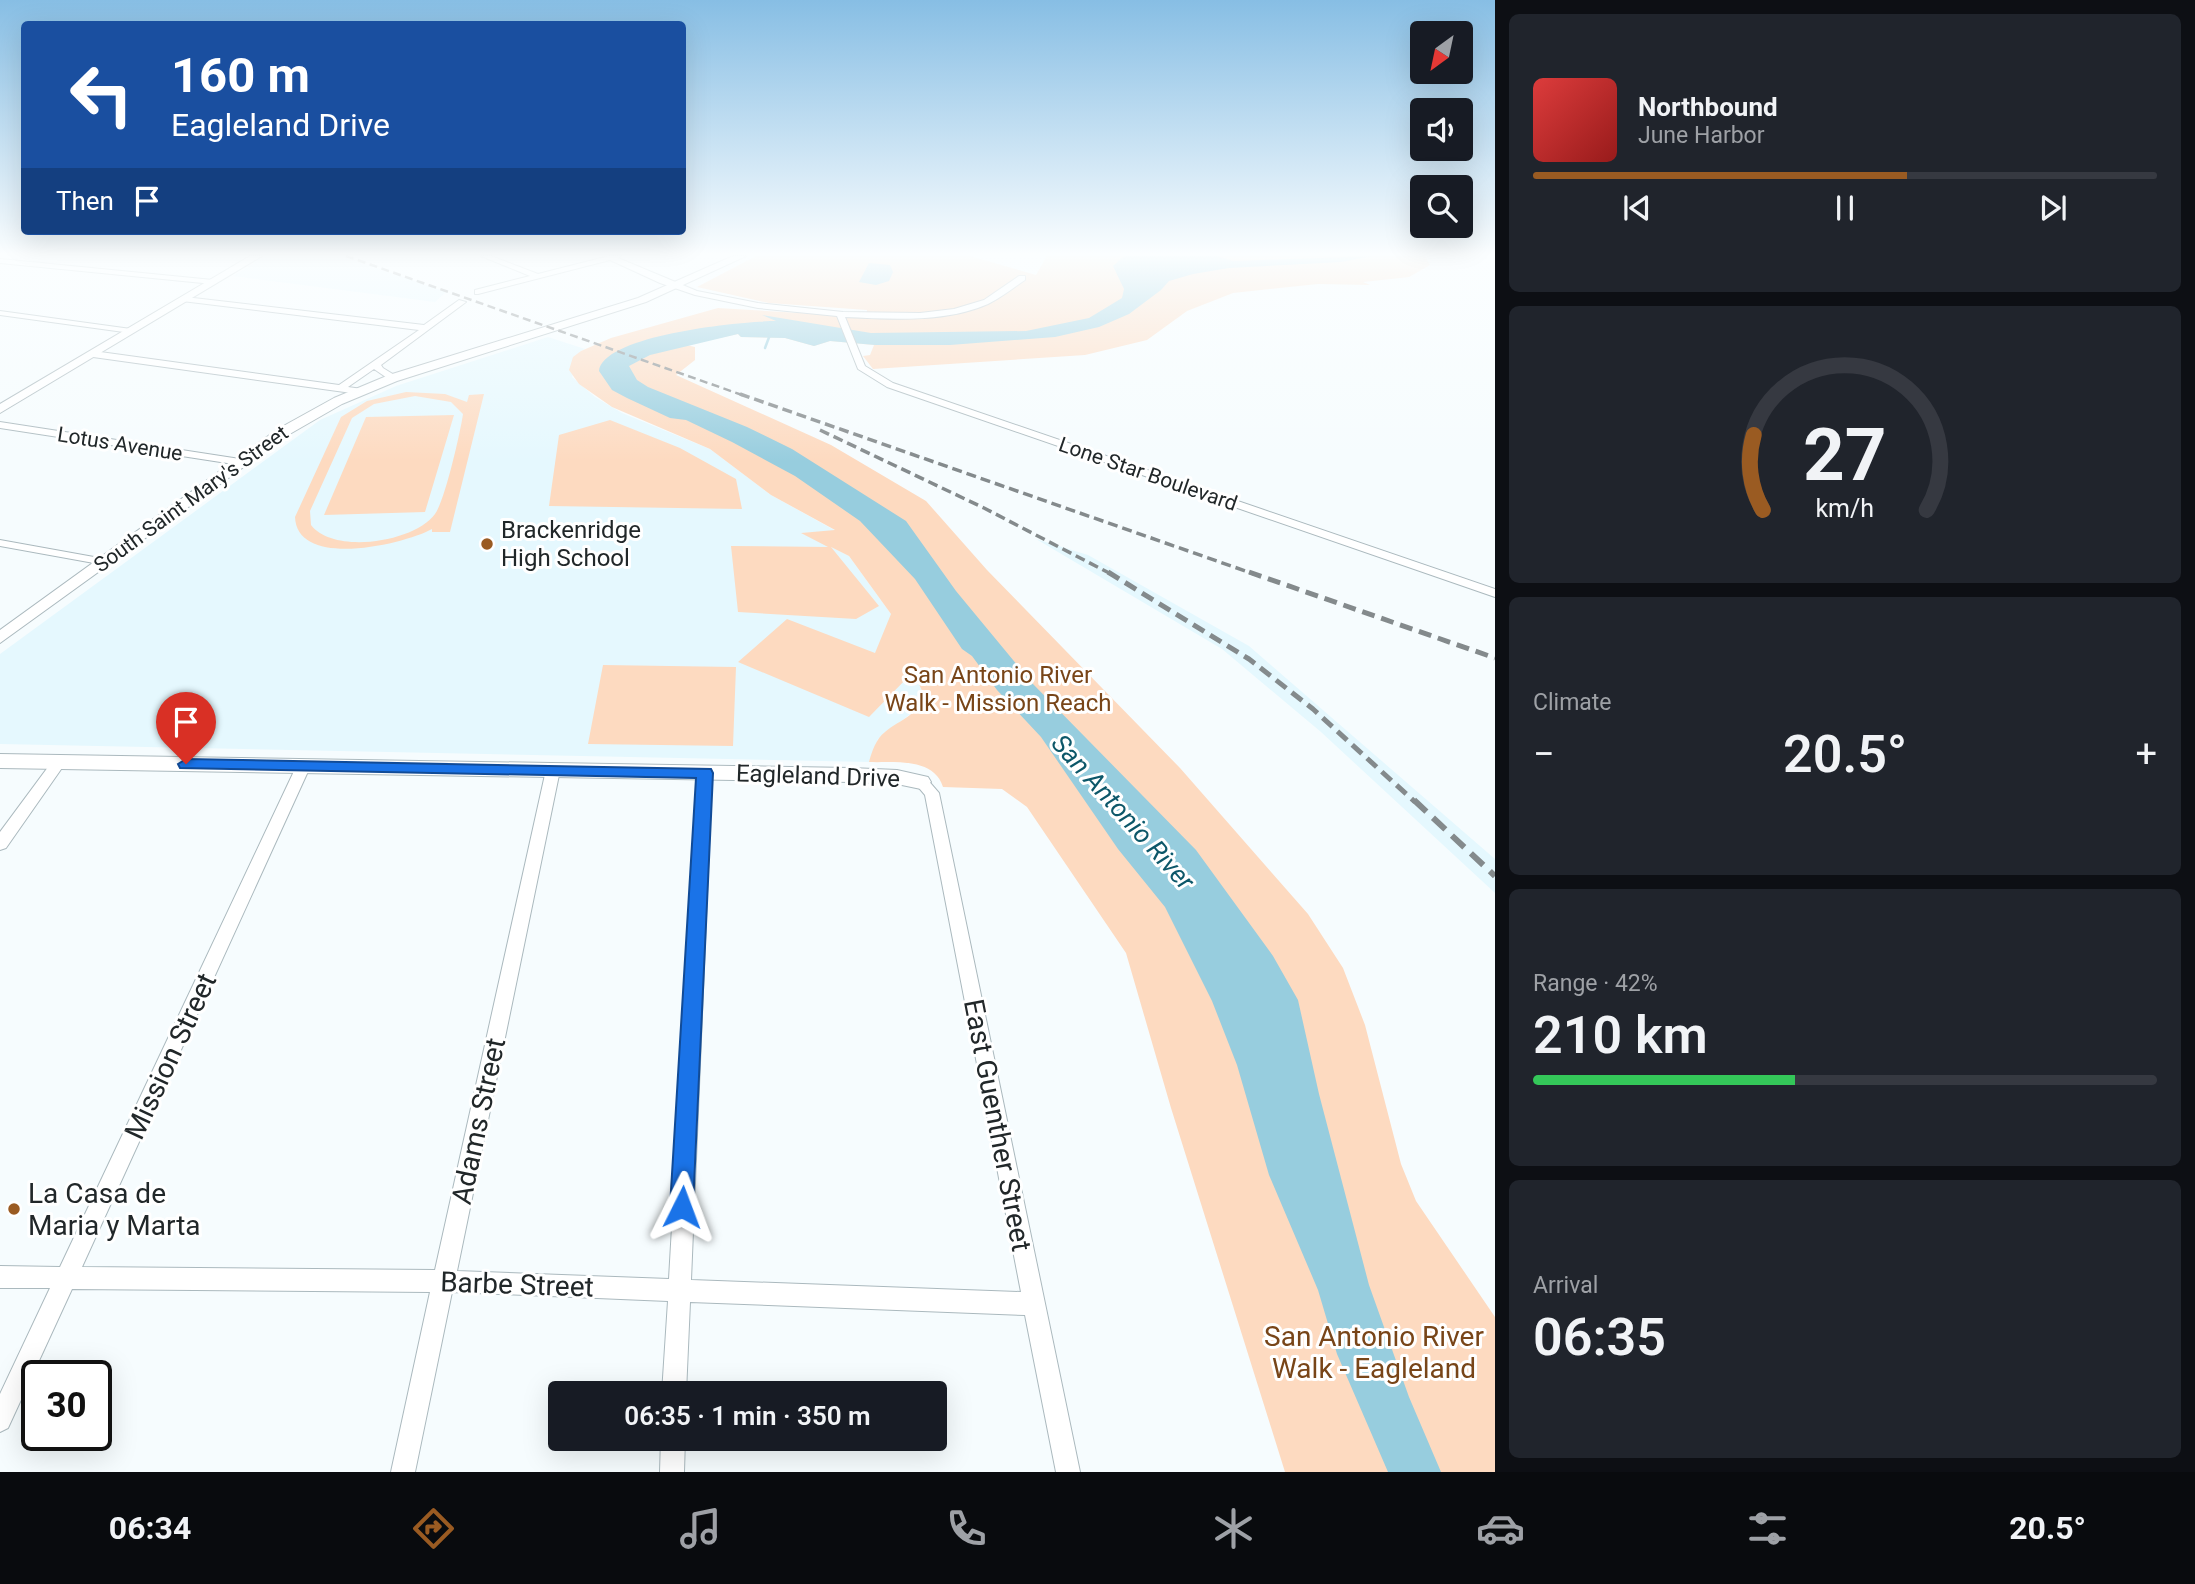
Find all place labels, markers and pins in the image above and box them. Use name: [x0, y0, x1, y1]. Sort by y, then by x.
place label: Brackenridge High School: [501, 516, 641, 572]
marker: Brackenridge High School: [479, 536, 495, 552]
pin: [156, 692, 216, 764]
place label: La Casa de Maria y Marta: [28, 1177, 201, 1242]
marker: La Casa de Maria y Marta: [6, 1201, 22, 1217]

